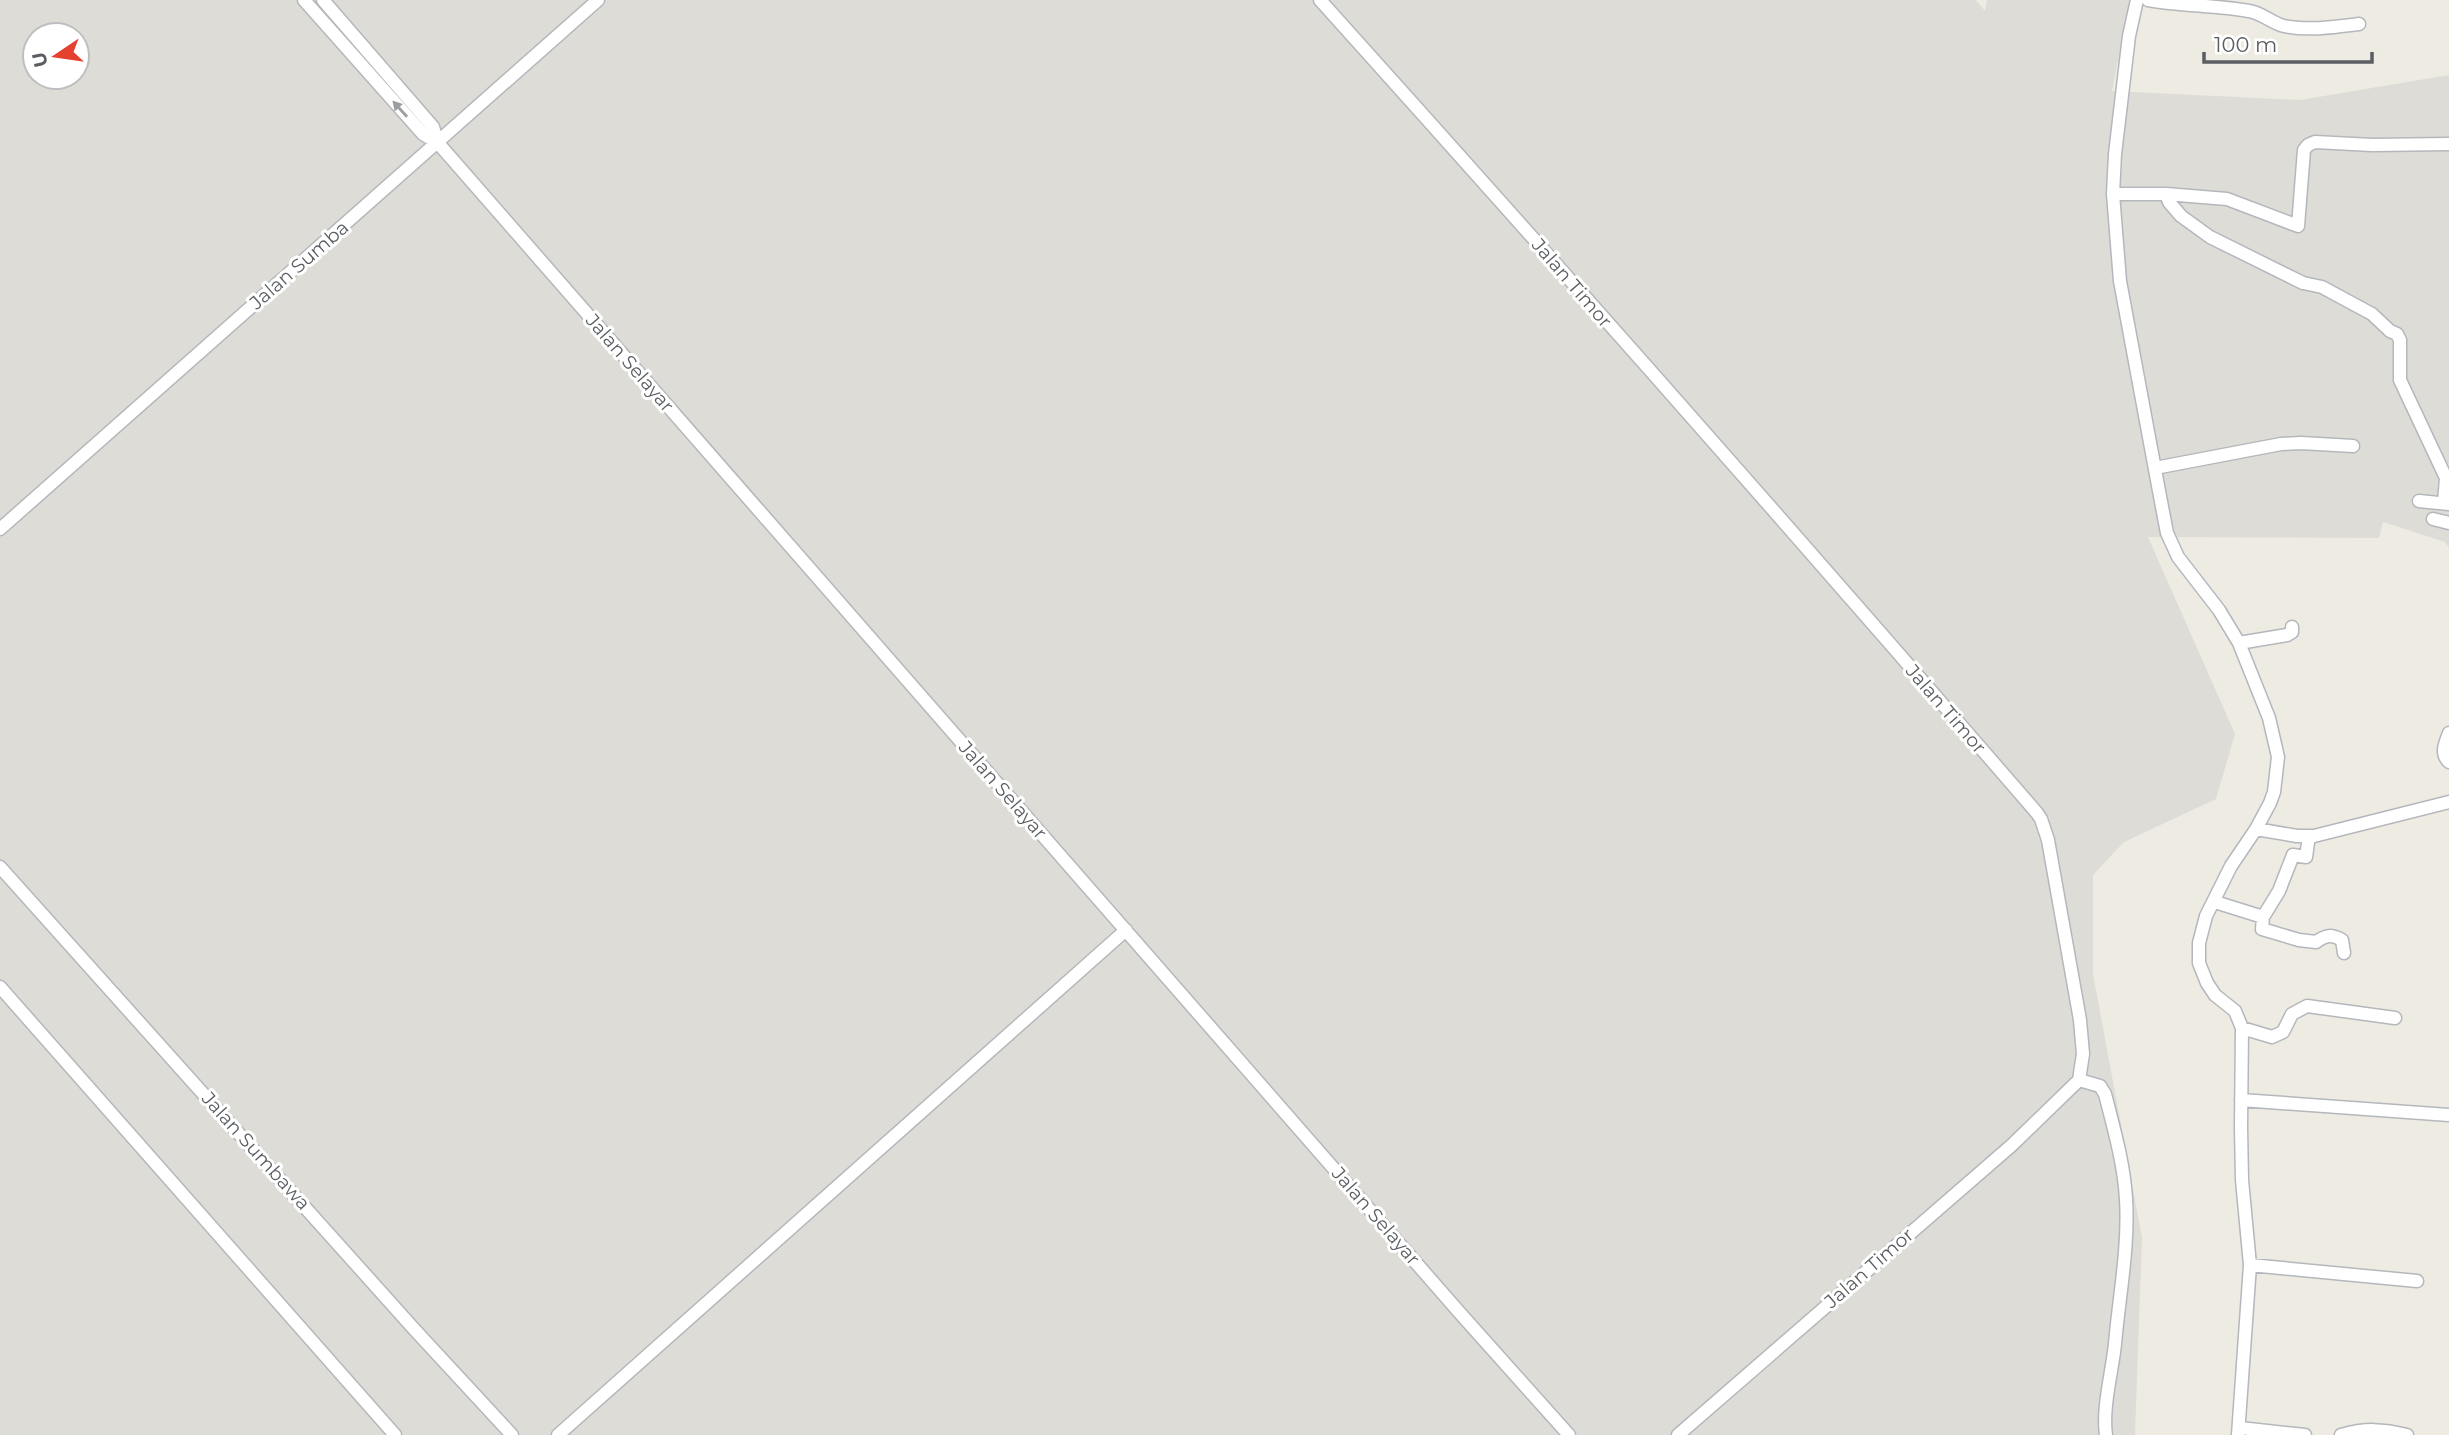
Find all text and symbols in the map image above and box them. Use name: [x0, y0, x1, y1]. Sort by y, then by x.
north arrow: [21, 21, 91, 91]
scale bar: [2204, 21, 2372, 65]
text: 100 m: [2214, 32, 2277, 57]
text: U: [27, 50, 53, 70]
one-way arrow: [392, 100, 408, 118]
street label: Jalan Sumba: [244, 216, 353, 315]
street label: Jalan Timor: [1526, 233, 1617, 332]
street label: Jalan Selayar: [580, 308, 679, 417]
street label: Jalan Timor: [1900, 659, 1991, 758]
street label: Jalan Selayar: [953, 735, 1052, 844]
street label: Jalan Sumbawa: [196, 1087, 315, 1215]
street label: Jalan Selayar: [1326, 1161, 1425, 1270]
street label: Jalan Timor: [1819, 1223, 1918, 1314]

